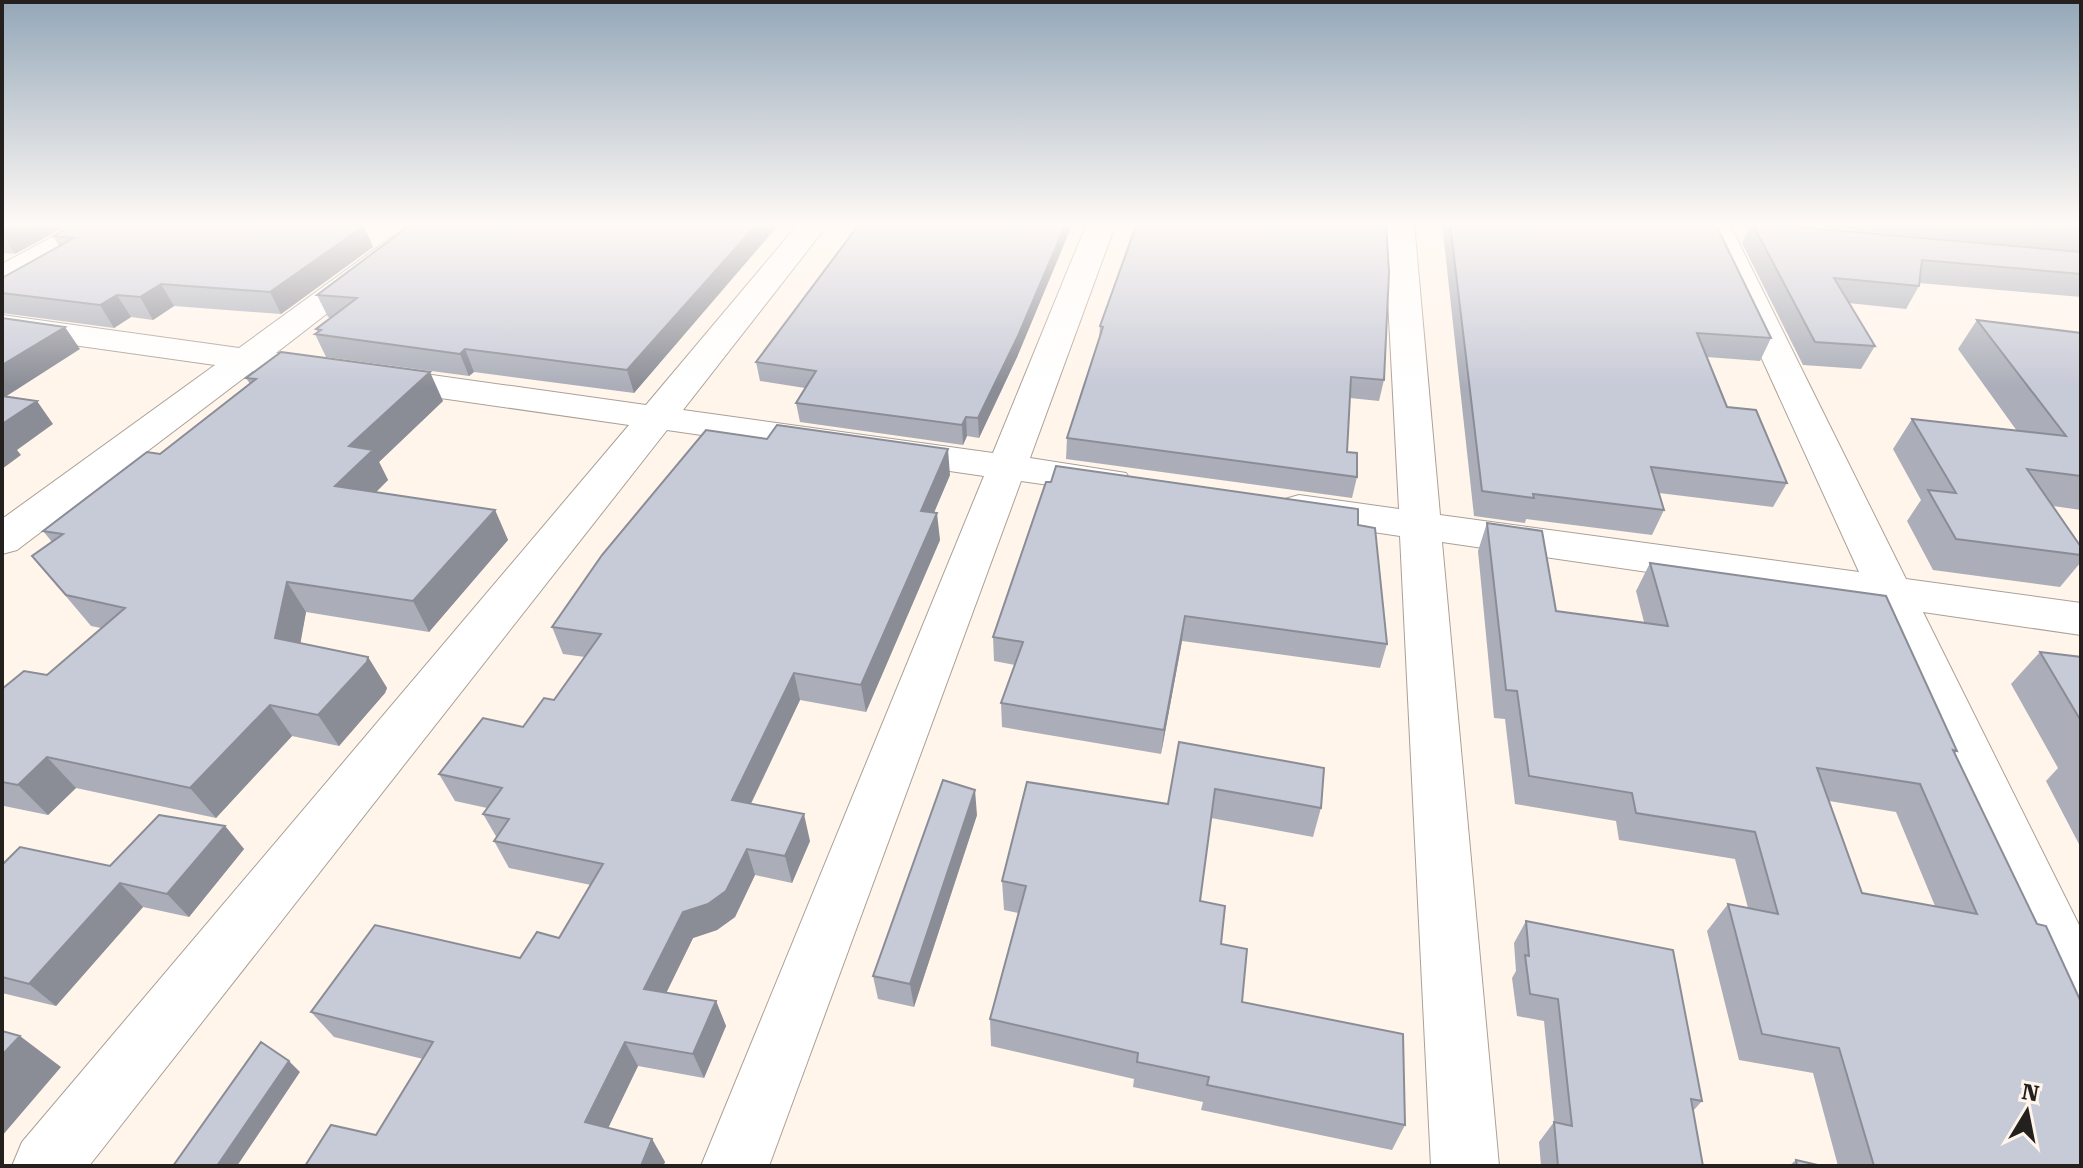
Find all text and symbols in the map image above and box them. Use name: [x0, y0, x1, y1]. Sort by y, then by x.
north arrow: [1987, 1072, 2067, 1152]
text: N: [2020, 1079, 2041, 1107]

